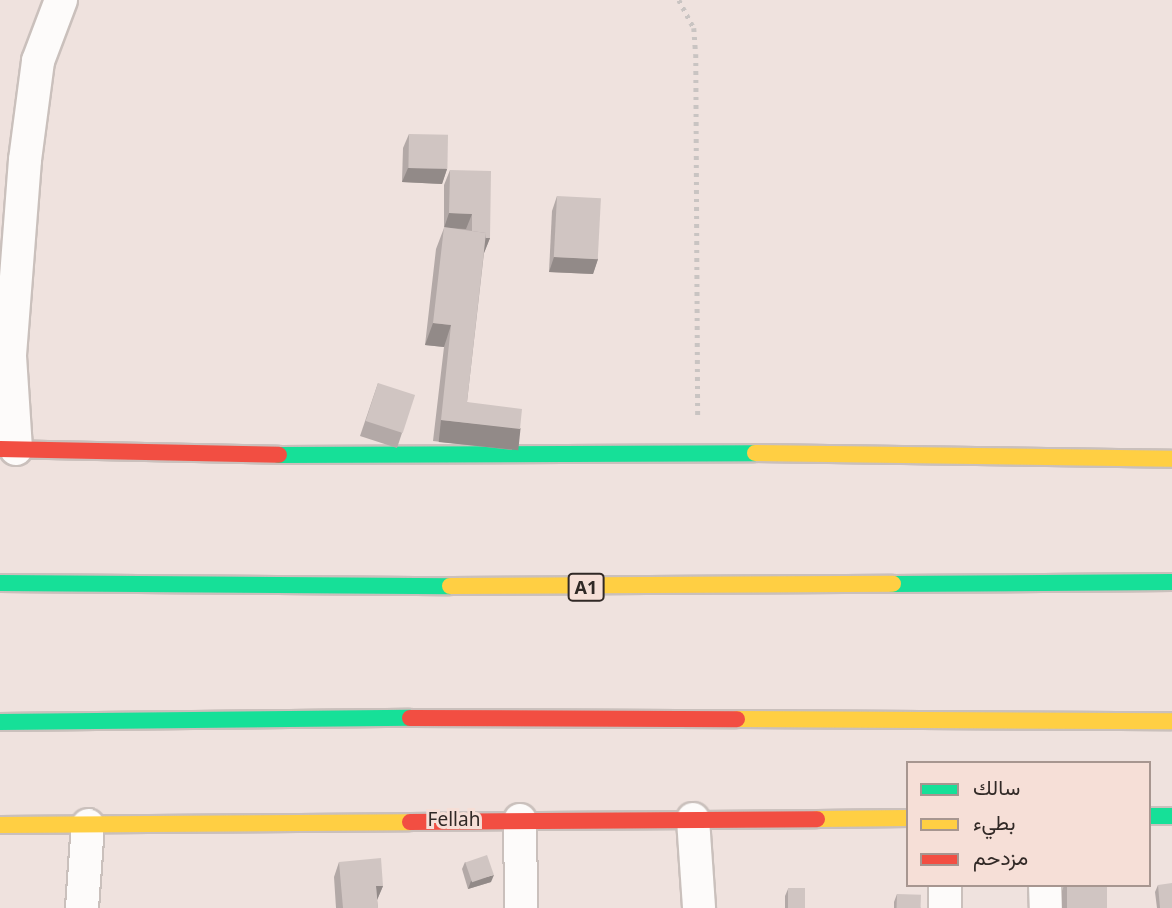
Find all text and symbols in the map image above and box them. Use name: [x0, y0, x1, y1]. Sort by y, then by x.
road number: A1: [567, 572, 605, 602]
legend: [906, 761, 1151, 887]
text: سالك: [973, 773, 1020, 801]
text: بطيء: [973, 808, 1016, 836]
street label: Fellah: [428, 809, 480, 831]
text: مزدحم: [973, 843, 1028, 871]

